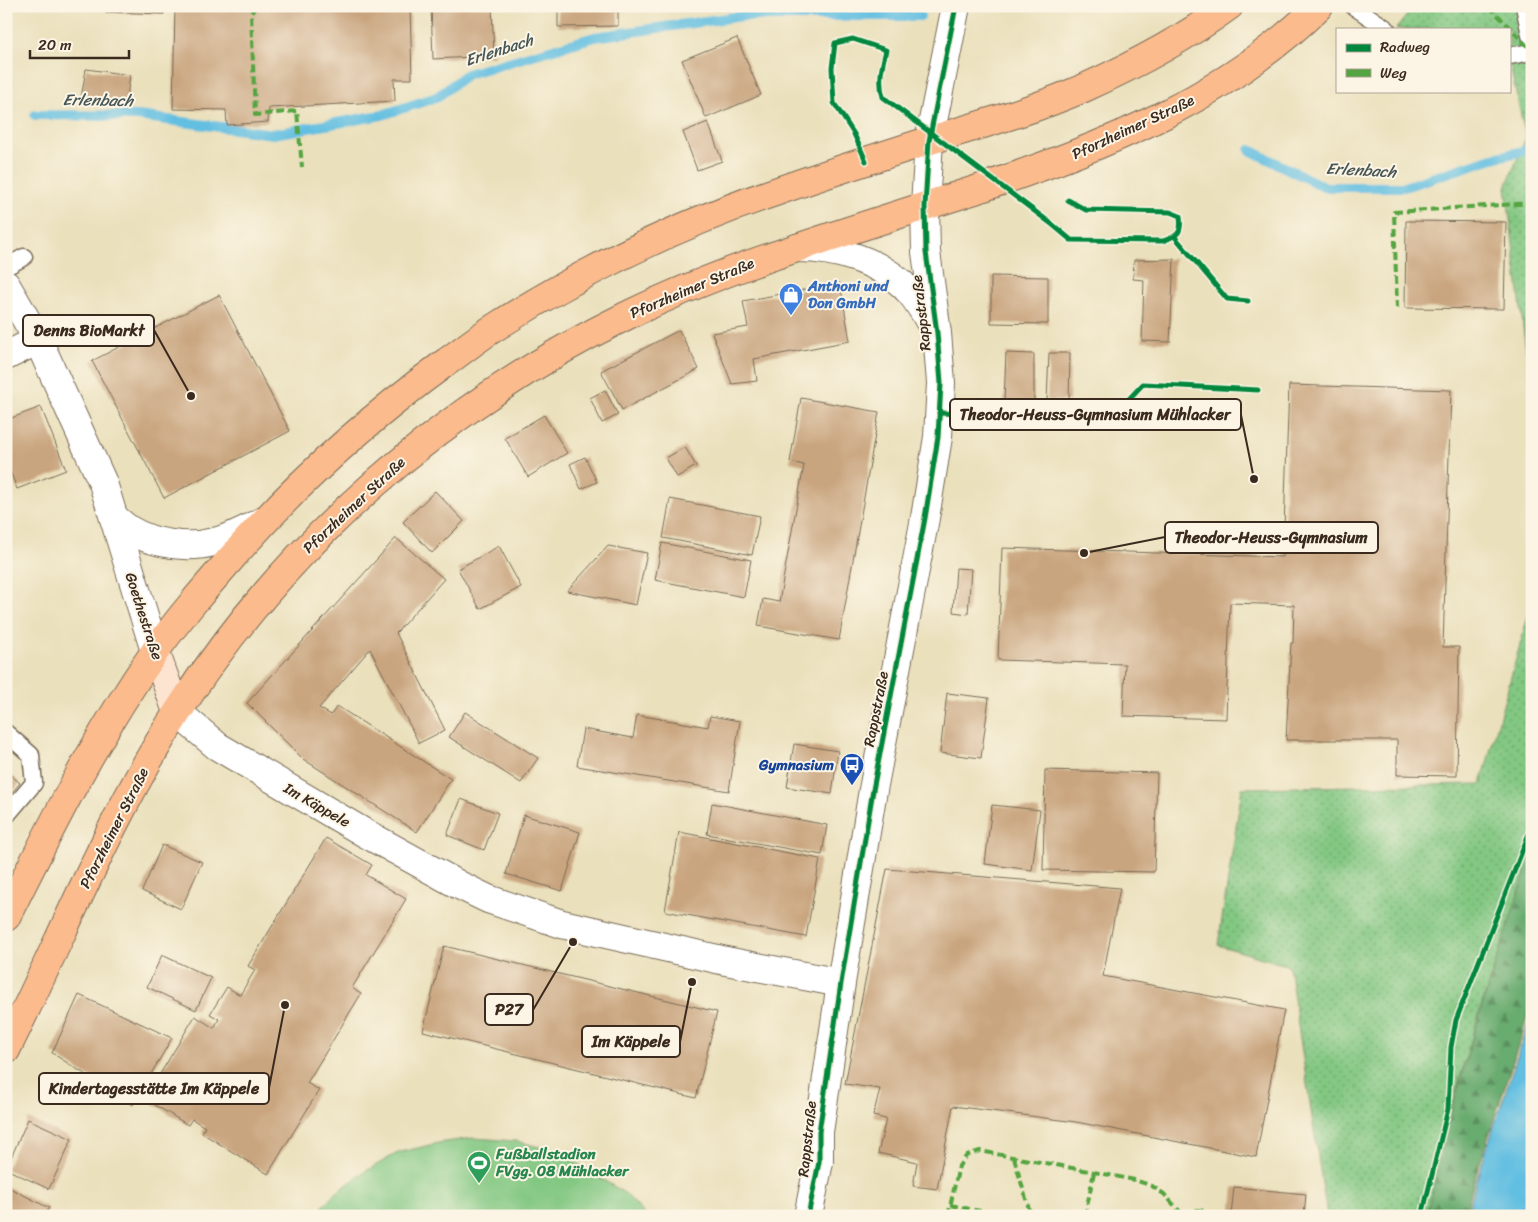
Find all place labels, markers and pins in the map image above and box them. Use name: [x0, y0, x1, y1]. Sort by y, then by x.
place label: Anthoni und Don GmbH: [807, 273, 890, 316]
shop icon: Anthoni und Don GmbH: [778, 282, 804, 316]
callout: Denns BioMarkt: [23, 315, 154, 346]
callout: Theodor-Heuss-Gymnasium Mühlacker: [950, 399, 1241, 430]
callout: Theodor-Heuss-Gymnasium: [1165, 522, 1378, 553]
place label: Gymnasium: [758, 752, 834, 778]
bus stop icon: Gymnasium: [839, 752, 865, 786]
callout: P27: [485, 994, 533, 1025]
callout: Im Käppele: [582, 1026, 680, 1057]
callout: Kindertagesstätte Im Käppele: [39, 1073, 269, 1104]
place label: Fußballstadion FVgg. 08 Mühlacker: [495, 1141, 630, 1184]
sports icon: Fußballstadion FVgg. 08 Mühlacker: [466, 1150, 492, 1184]

